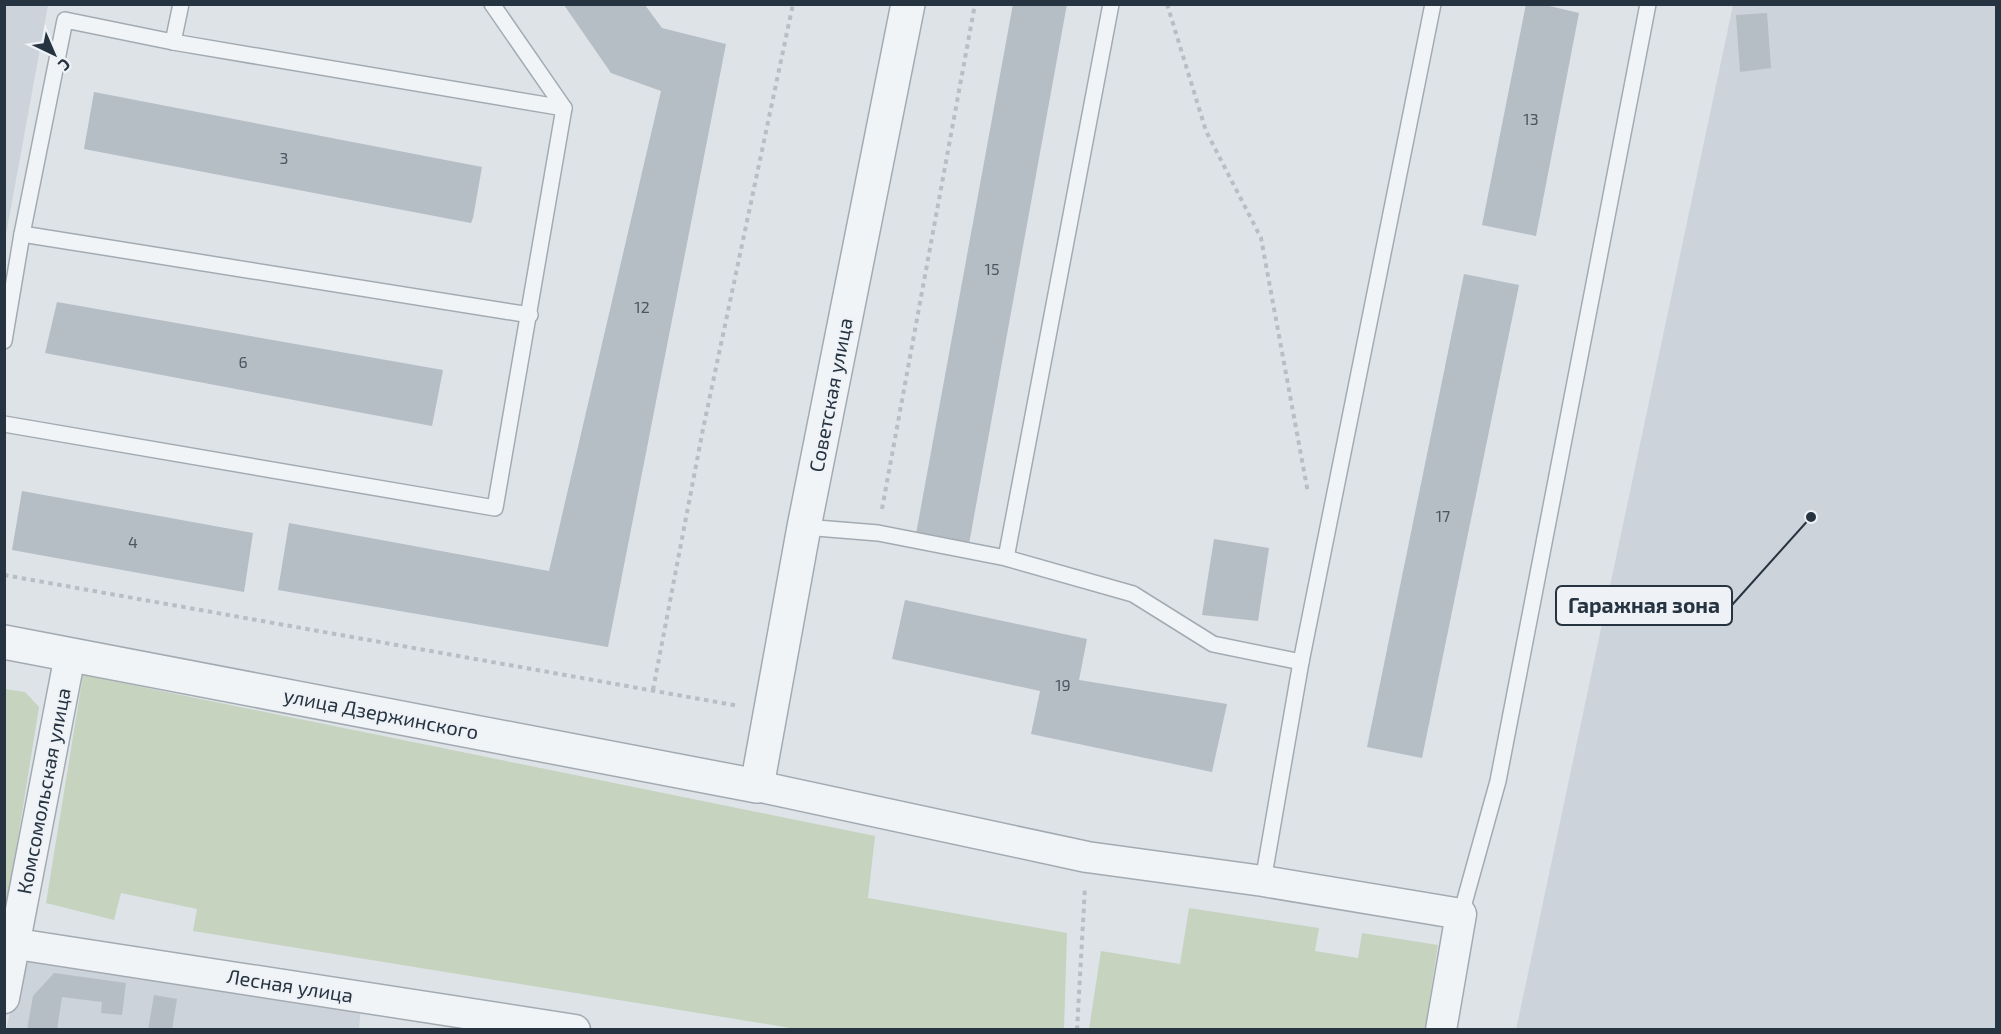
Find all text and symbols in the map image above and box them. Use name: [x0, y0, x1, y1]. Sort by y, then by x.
north arrow: [24, 24, 84, 84]
text: С: [55, 55, 75, 75]
house number: 13: [1523, 109, 1539, 128]
house number: 3: [280, 148, 288, 167]
house number: 15: [985, 259, 999, 278]
house number: 12: [634, 297, 650, 316]
street label: Советская улица: [803, 316, 858, 474]
house number: 6: [238, 352, 248, 371]
house number: 17: [1436, 506, 1450, 525]
house number: 4: [128, 532, 138, 551]
callout: Гаражная зона: [1556, 586, 1732, 625]
text: Гаражная зона: [1568, 592, 1720, 617]
house number: 19: [1055, 675, 1071, 694]
street label: улица Дзержинского: [281, 682, 481, 745]
street label: Комсомольская улица: [11, 686, 76, 896]
street label: Лесная улица: [225, 963, 355, 1008]

